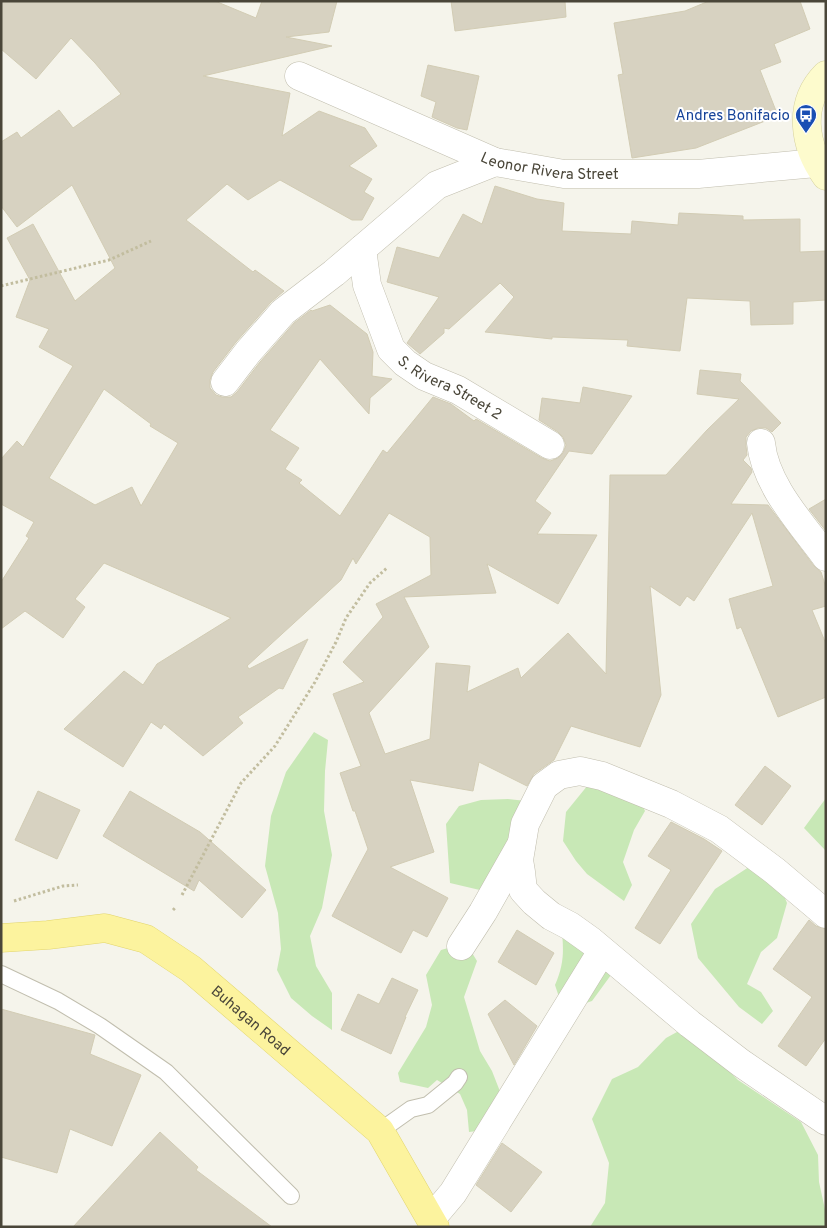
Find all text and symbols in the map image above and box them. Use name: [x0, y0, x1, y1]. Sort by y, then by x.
bus stop icon: Andres Bonifacio: [794, 103, 818, 134]
place label: Andres Bonifacio: [676, 107, 790, 126]
street label: Leonor Rivera Street: [477, 149, 619, 185]
street label: S. Rivera Street 2: [393, 353, 505, 425]
street label: Buhagan Road: [206, 982, 293, 1061]

